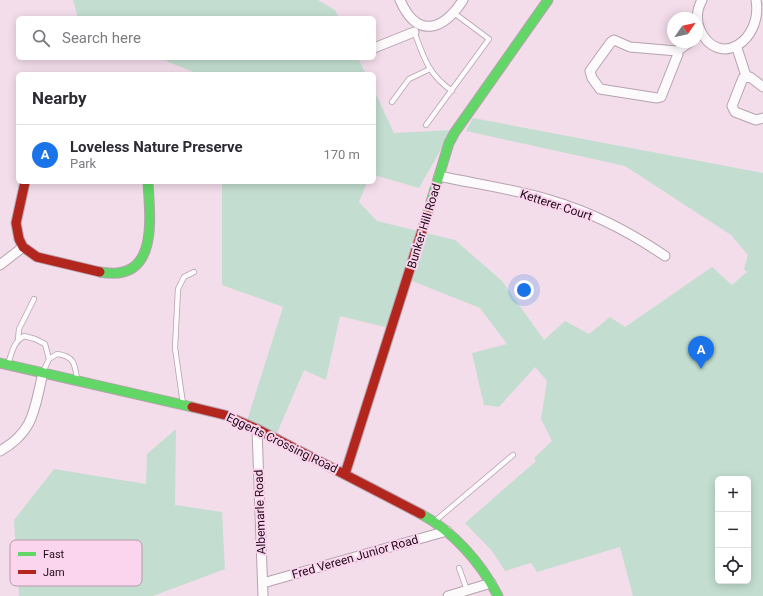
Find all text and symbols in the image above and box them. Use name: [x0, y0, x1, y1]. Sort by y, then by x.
north arrow: [667, 12, 703, 48]
search box: [16, 16, 376, 60]
icon: search: [30, 27, 52, 49]
text: Search here: [62, 29, 141, 47]
text: Nearby: [32, 88, 87, 108]
text: Loveless Nature Preserve: [70, 138, 243, 156]
text: A: [41, 147, 49, 162]
text: 170 m: [323, 147, 360, 162]
text: Park: [70, 156, 96, 171]
street label: Bunker Hill Road: [404, 182, 444, 270]
street label: Ketterer Court: [518, 187, 594, 223]
your location: [514, 280, 534, 300]
pin: A: [688, 336, 714, 369]
street label: Eggerts Crossing Road: [224, 410, 340, 476]
street label: Albemarle Road: [252, 469, 268, 555]
map controls: [715, 476, 751, 584]
button: +: [715, 476, 751, 512]
button: −: [715, 512, 751, 548]
street label: Fred Vereen Junior Road: [290, 532, 420, 582]
legend: [10, 540, 142, 586]
text: Fast: [43, 548, 65, 561]
button: locate: [715, 548, 751, 584]
text: Jam: [43, 566, 65, 579]

